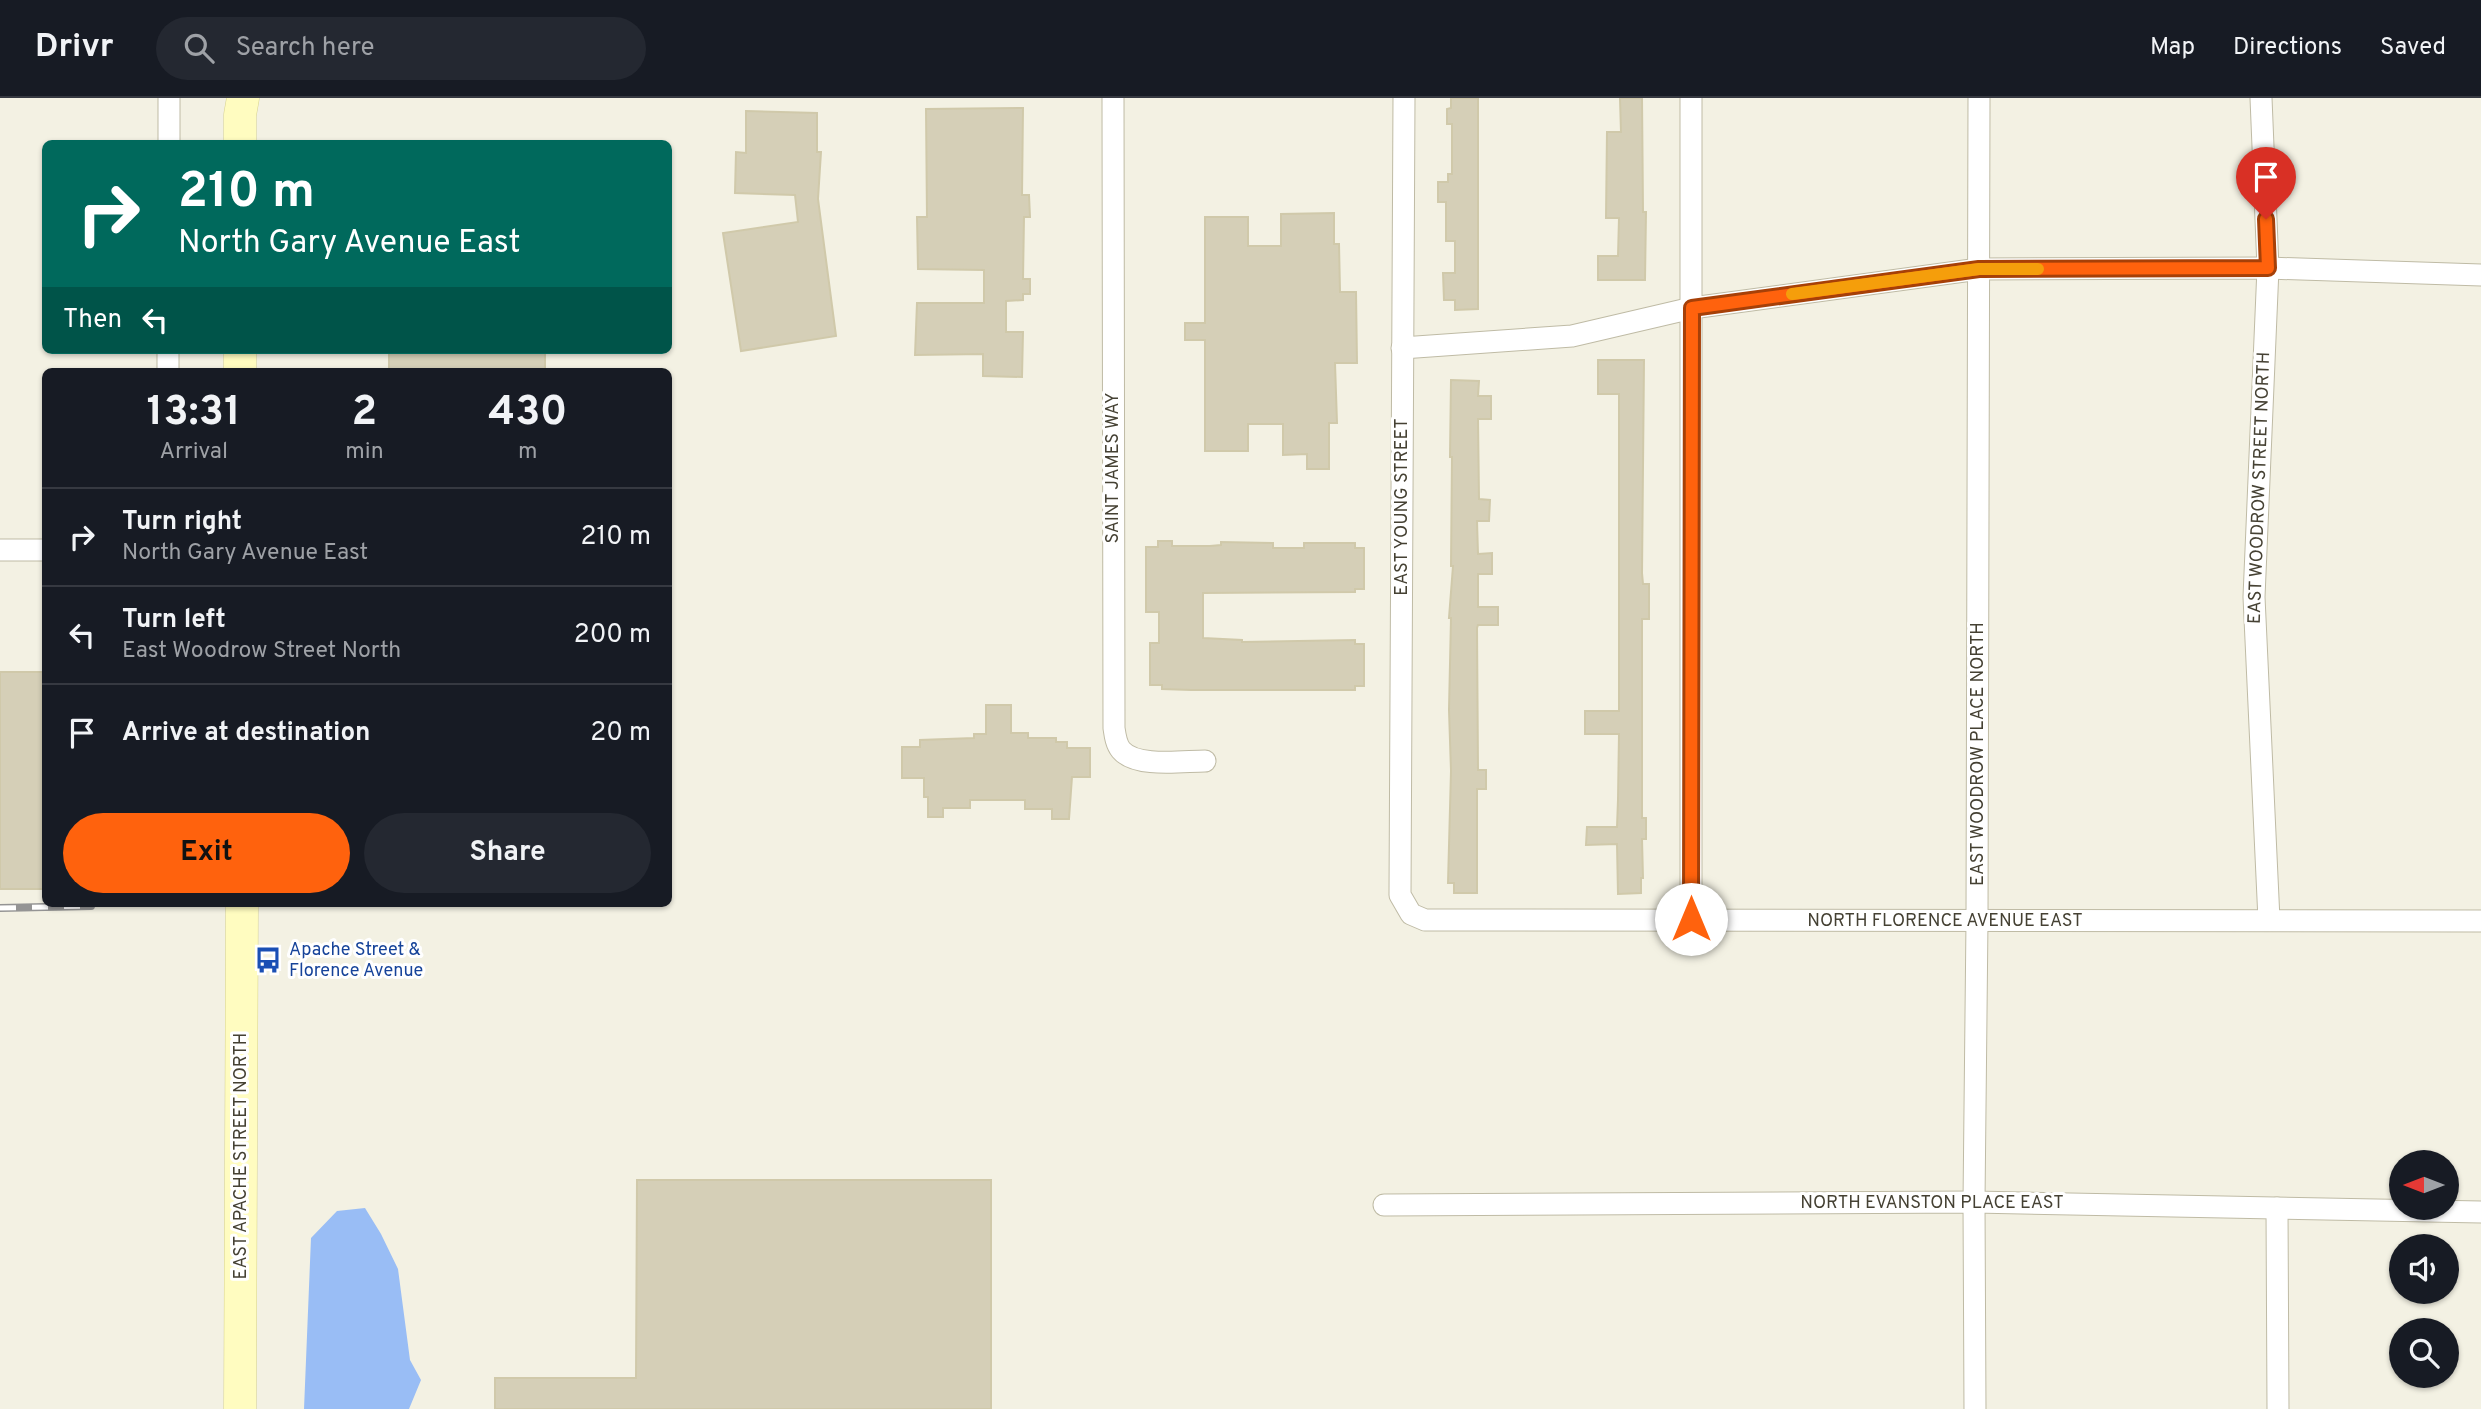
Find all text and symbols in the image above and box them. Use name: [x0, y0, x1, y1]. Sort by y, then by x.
search box: [156, 17, 646, 80]
text: Drivr: [35, 27, 114, 69]
icon: search: [180, 29, 218, 67]
text: Search here: [236, 32, 375, 65]
text: Map: [2150, 33, 2195, 63]
text: Directions: [2233, 33, 2342, 63]
text: Saved: [2380, 33, 2446, 63]
pin: [2236, 147, 2296, 219]
icon: arrive: [2247, 158, 2285, 196]
text: 210 m: [178, 163, 315, 225]
icon: right: [63, 168, 154, 259]
text: North Gary Avenue East: [178, 224, 521, 264]
icon: left: [136, 301, 174, 339]
text: Then: [63, 304, 122, 337]
street label: EAST WOODROW STREET NORTH: [2244, 351, 2276, 625]
text: 13:31: [147, 387, 241, 440]
text: 2: [352, 387, 377, 440]
text: 430: [488, 387, 567, 440]
street label: SAINT JAMES WAY: [1102, 393, 1125, 543]
street label: EAST YOUNG STREET: [1391, 418, 1414, 596]
text: Arrival: [159, 438, 228, 467]
text: min: [345, 438, 384, 467]
text: m: [518, 438, 538, 467]
text: Turn right: [122, 506, 242, 539]
icon: right: [63, 518, 101, 556]
text: 210 m: [581, 521, 651, 554]
text: North Gary Avenue East: [122, 539, 368, 568]
text: Turn left: [122, 604, 226, 637]
icon: left: [63, 616, 101, 654]
text: 200 m: [574, 619, 651, 652]
street label: EAST WOODROW PLACE NORTH: [1967, 622, 1990, 886]
text: East Woodrow Street North: [122, 637, 401, 666]
icon: arrive: [63, 714, 101, 752]
text: Arrive at destination: [122, 717, 370, 750]
text: 20 m: [590, 717, 651, 750]
button: Exit: [63, 813, 350, 893]
button: Share: [364, 813, 651, 893]
position arrow: [1654, 882, 1728, 956]
street label: NORTH FLORENCE AVENUE EAST: [1807, 910, 2083, 933]
place label: Apache Street & Florence Avenue: [289, 939, 423, 983]
bus stop icon: Apache Street & Florence Avenue: [253, 945, 283, 975]
street label: EAST APACHE STREET NORTH: [230, 1033, 253, 1279]
north arrow: [2389, 1150, 2459, 1220]
map controls: [2389, 1150, 2459, 1388]
street label: NORTH EVANSTON PLACE EAST: [1800, 1192, 2064, 1215]
button: sound: [2389, 1234, 2459, 1304]
button: search: [2389, 1318, 2459, 1388]

